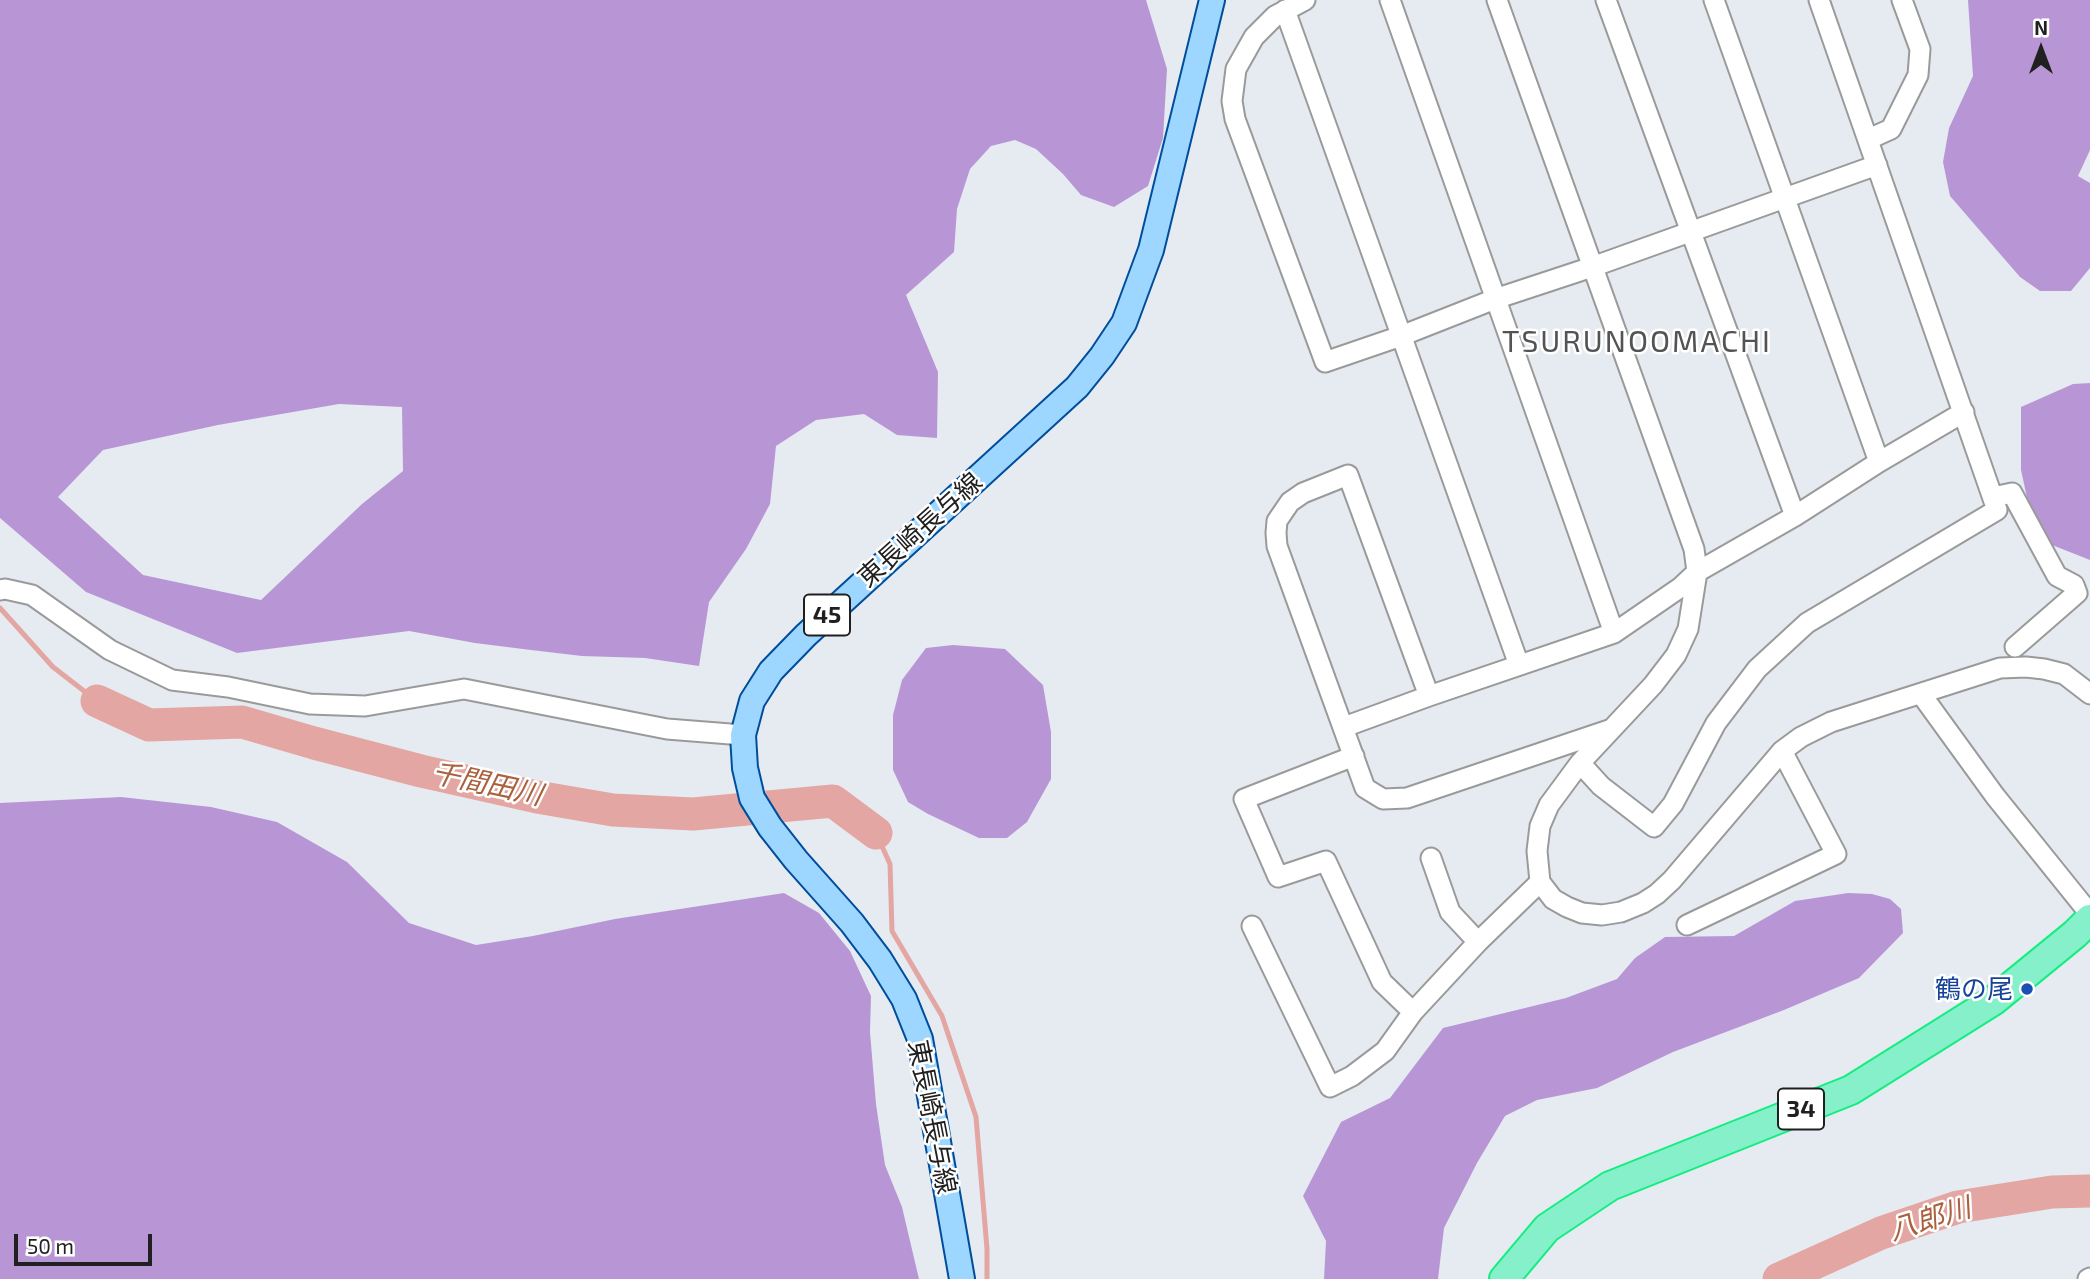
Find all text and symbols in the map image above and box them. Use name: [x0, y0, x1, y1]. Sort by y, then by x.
north arrow: [2006, 14, 2076, 84]
text: N: [2034, 16, 2048, 39]
district label: TSURUNOOMACHI: [1504, 324, 1770, 360]
street label: 東長崎長与線: [852, 466, 988, 594]
road number: 45: [804, 594, 850, 636]
water label: 千間田川: [429, 756, 545, 812]
place label: 鶴の尾: [1935, 973, 2013, 1005]
marker: 鶴の尾: [2019, 981, 2035, 997]
street label: 東長崎長与線: [902, 1037, 962, 1197]
road number: 34: [1778, 1088, 1824, 1129]
water label: 八郎川: [1885, 1191, 1975, 1247]
scale bar: [18, 1220, 156, 1264]
text: 50 m: [27, 1233, 74, 1258]

